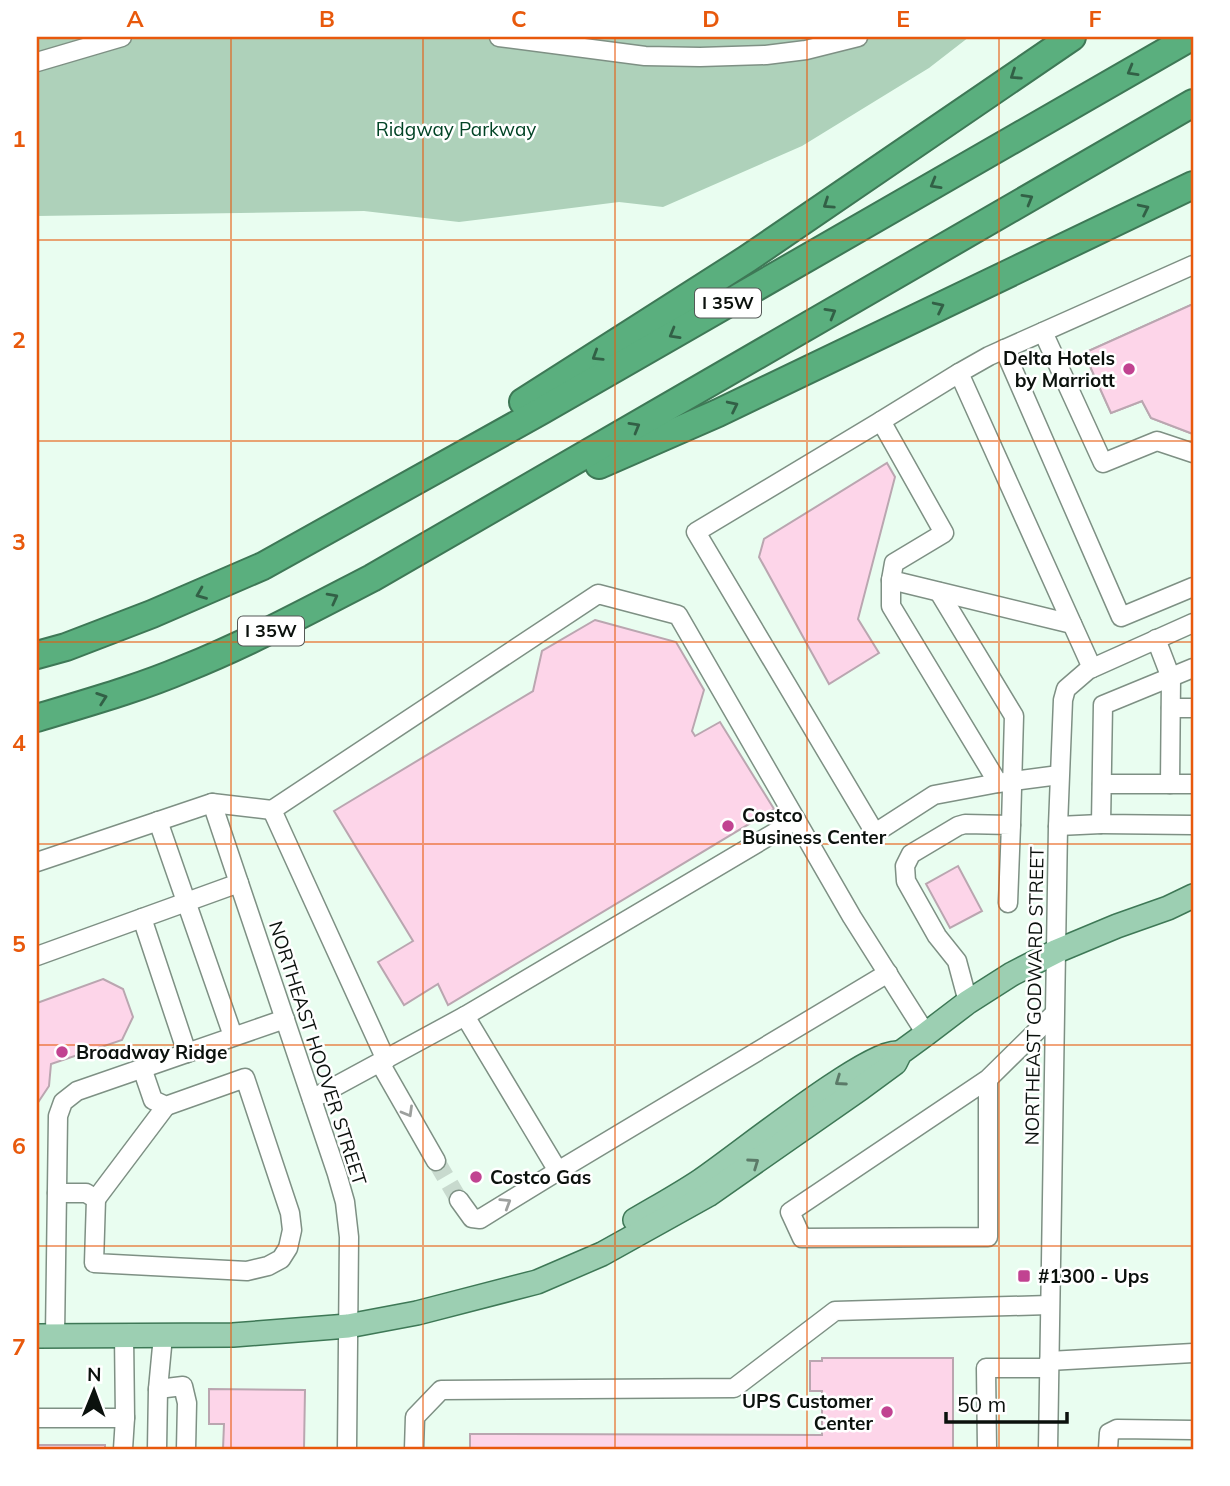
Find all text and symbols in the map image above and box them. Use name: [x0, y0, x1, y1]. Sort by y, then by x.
text: A: [126, 4, 144, 33]
text: B: [319, 4, 335, 33]
text: C: [511, 4, 527, 33]
text: D: [702, 4, 720, 33]
text: E: [896, 4, 910, 33]
text: F: [1088, 4, 1102, 33]
one-way arrow: [1127, 63, 1139, 76]
one-way arrow: [1010, 67, 1023, 80]
park label: Ridgway Parkway: [376, 117, 536, 141]
text: 1: [12, 124, 26, 153]
one-way arrow: [929, 175, 942, 188]
one-way arrow: [1020, 194, 1033, 207]
one-way arrow: [823, 196, 836, 208]
one-way arrow: [1136, 203, 1149, 217]
road number: I 35W: [695, 288, 761, 318]
one-way arrow: [931, 302, 944, 316]
one-way arrow: [824, 308, 837, 321]
text: 2: [12, 325, 26, 354]
one-way arrow: [669, 326, 681, 339]
place label: Delta Hotels by Marriott: [1003, 346, 1115, 392]
one-way arrow: [591, 347, 604, 360]
marker: Delta Hotels by Marriott: [1121, 361, 1137, 377]
one-way arrow: [726, 400, 739, 414]
one-way arrow: [627, 422, 640, 435]
text: 3: [12, 527, 26, 556]
one-way arrow: [196, 585, 208, 599]
one-way arrow: [326, 593, 338, 607]
road number: I 35W: [238, 616, 304, 646]
one-way arrow: [95, 692, 108, 706]
text: 4: [12, 728, 26, 757]
place label: Costco Business Center: [742, 803, 887, 849]
marker: Costco Business Center: [720, 818, 736, 834]
street label: NORTHEAST GODWARD STREET: [1019, 846, 1049, 1146]
street label: NORTHEAST HOOVER STREET: [264, 918, 372, 1189]
text: 5: [12, 929, 26, 958]
place label: Broadway Ridge: [76, 1040, 227, 1064]
marker: Broadway Ridge: [54, 1044, 70, 1060]
one-way arrow: [835, 1073, 848, 1085]
one-way arrow: [400, 1105, 413, 1117]
text: 6: [12, 1131, 26, 1160]
one-way arrow: [746, 1158, 759, 1171]
place label: Costco Gas: [490, 1165, 591, 1189]
marker: Costco Gas: [468, 1169, 484, 1185]
one-way arrow: [499, 1199, 512, 1212]
place label: #1300 - Ups: [1038, 1264, 1149, 1288]
marker: #1300 - Ups: [1016, 1268, 1032, 1284]
text: 7: [12, 1332, 26, 1361]
north arrow: [60, 1356, 130, 1426]
text: N: [87, 1362, 102, 1386]
scale bar: [946, 1381, 1067, 1425]
place label: UPS Customer Center: [742, 1389, 874, 1435]
text: 50 m: [957, 1391, 1006, 1417]
marker: UPS Customer Center: [879, 1404, 895, 1420]

